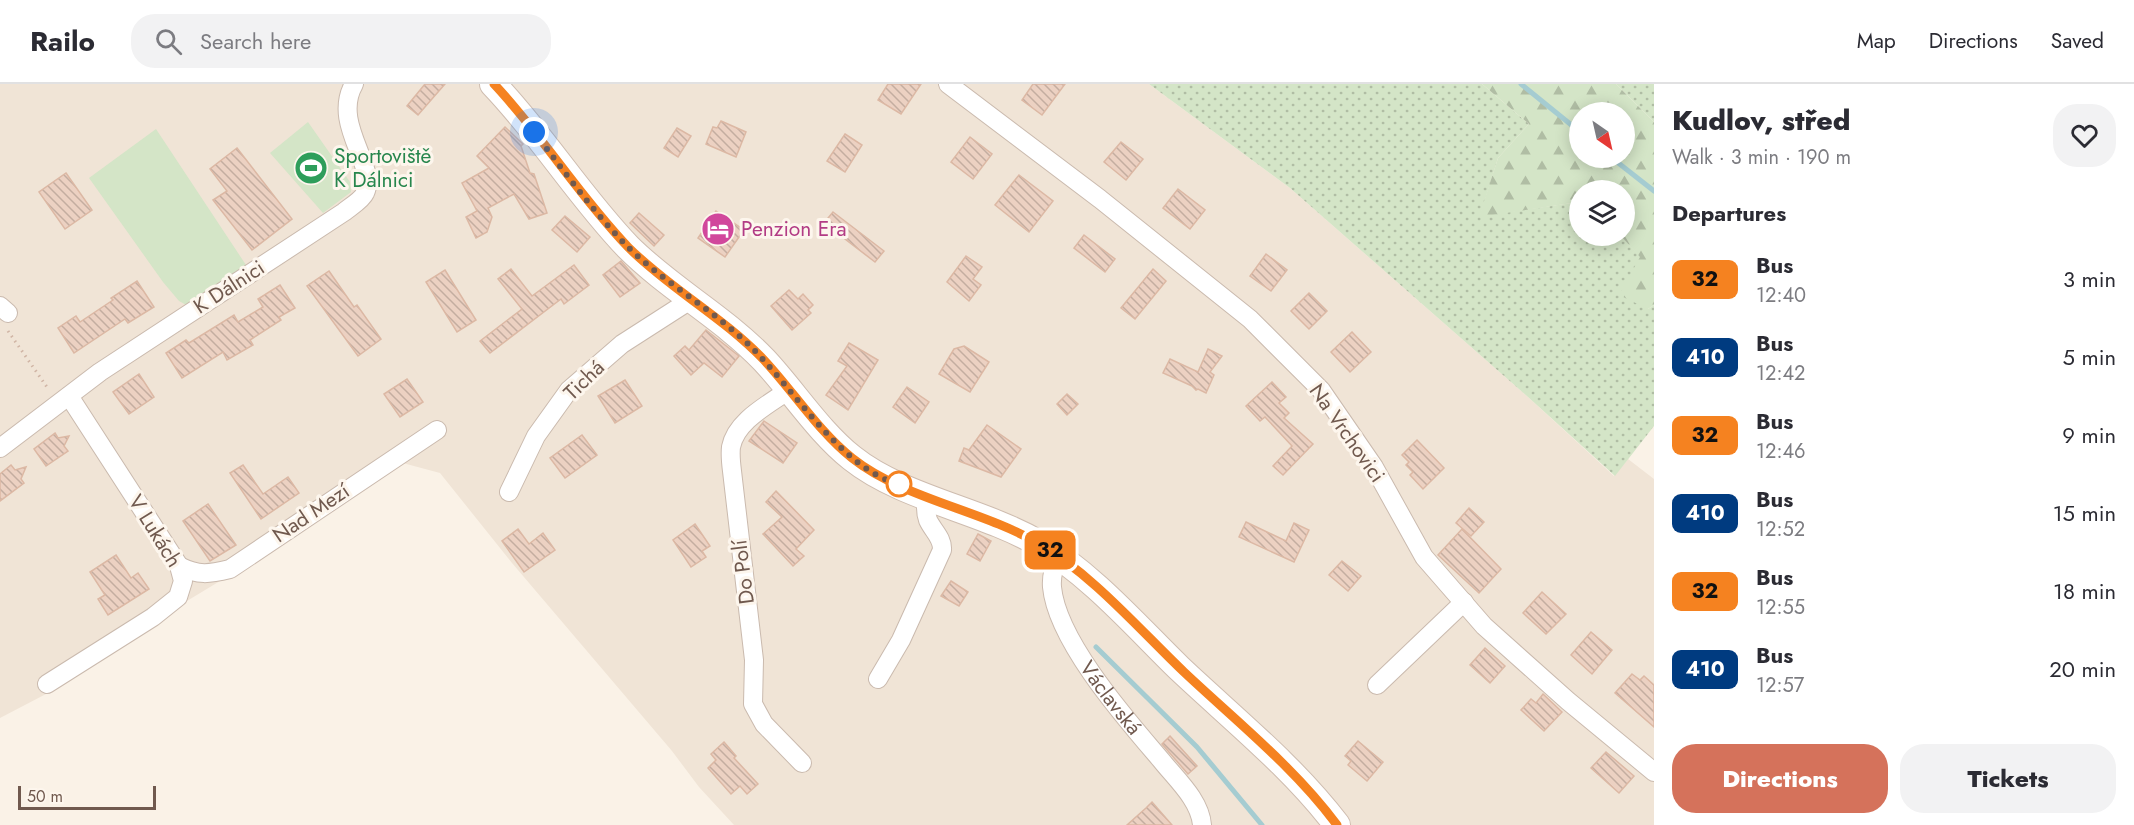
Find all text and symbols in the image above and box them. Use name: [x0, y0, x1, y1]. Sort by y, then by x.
search box: [131, 14, 551, 68]
text: Railo: [30, 21, 95, 62]
icon: search: [152, 25, 185, 58]
text: Search here: [200, 25, 311, 57]
text: Map: [1857, 26, 1896, 56]
text: Directions: [1929, 26, 2018, 56]
text: Saved: [2051, 26, 2104, 56]
text: Kudlov, střed: [1672, 100, 1850, 141]
north arrow: [1569, 102, 1635, 168]
map controls: [1569, 102, 1635, 246]
button: heart: [2053, 104, 2116, 167]
your location: [519, 117, 549, 147]
place label: Sportoviště K Dálnici: [334, 141, 432, 195]
text: Walk · 3 min · 190 m: [1672, 143, 1851, 172]
sports icon: Sportoviště K Dálnici: [293, 150, 329, 186]
button: layers: [1569, 180, 1635, 246]
text: Departures: [1672, 197, 1786, 229]
hotel icon: Penzion Era: [700, 211, 736, 247]
place label: Penzion Era: [741, 214, 846, 244]
text: Bus: [1756, 249, 1793, 281]
street label: K Dálnici: [188, 253, 270, 321]
text: 3 min: [2063, 263, 2116, 295]
text: 32: [1692, 264, 1718, 294]
text: 12:40: [1756, 281, 1806, 310]
text: Bus: [1756, 327, 1793, 359]
text: 5 min: [2063, 341, 2116, 373]
text: 410: [1685, 342, 1725, 372]
street label: Tichá: [557, 353, 611, 407]
text: 12:42: [1756, 359, 1805, 388]
street label: Na Vrchovici: [1302, 378, 1392, 488]
text: Bus: [1756, 405, 1793, 437]
text: 9 min: [2062, 419, 2116, 451]
text: 32: [1692, 420, 1718, 450]
text: 12:46: [1756, 437, 1806, 466]
unlabelled marker: [886, 471, 912, 497]
street label: Nad Mezí: [266, 475, 357, 550]
text: Bus: [1756, 483, 1793, 515]
street label: V Lukách: [121, 489, 189, 573]
text: 15 min: [2053, 497, 2116, 529]
text: 410: [1685, 498, 1725, 528]
text: 12:52: [1756, 515, 1805, 544]
line badge: 32: [1023, 530, 1077, 570]
text: 32: [1037, 535, 1063, 565]
street label: Do Polí: [724, 537, 762, 606]
text: Bus: [1756, 561, 1793, 593]
text: 18 min: [2053, 575, 2116, 607]
text: 32: [1692, 576, 1718, 606]
text: 12:55: [1756, 593, 1805, 622]
text: Bus: [1756, 639, 1793, 671]
text: 20 min: [2049, 653, 2116, 685]
text: 410: [1685, 654, 1725, 684]
street label: Václavská: [1072, 655, 1149, 742]
text: 12:57: [1756, 671, 1804, 700]
button: Directions: [1672, 744, 1888, 813]
button: Tickets: [1900, 744, 2116, 813]
scale bar: [18, 783, 156, 810]
text: 50 m: [27, 785, 63, 808]

